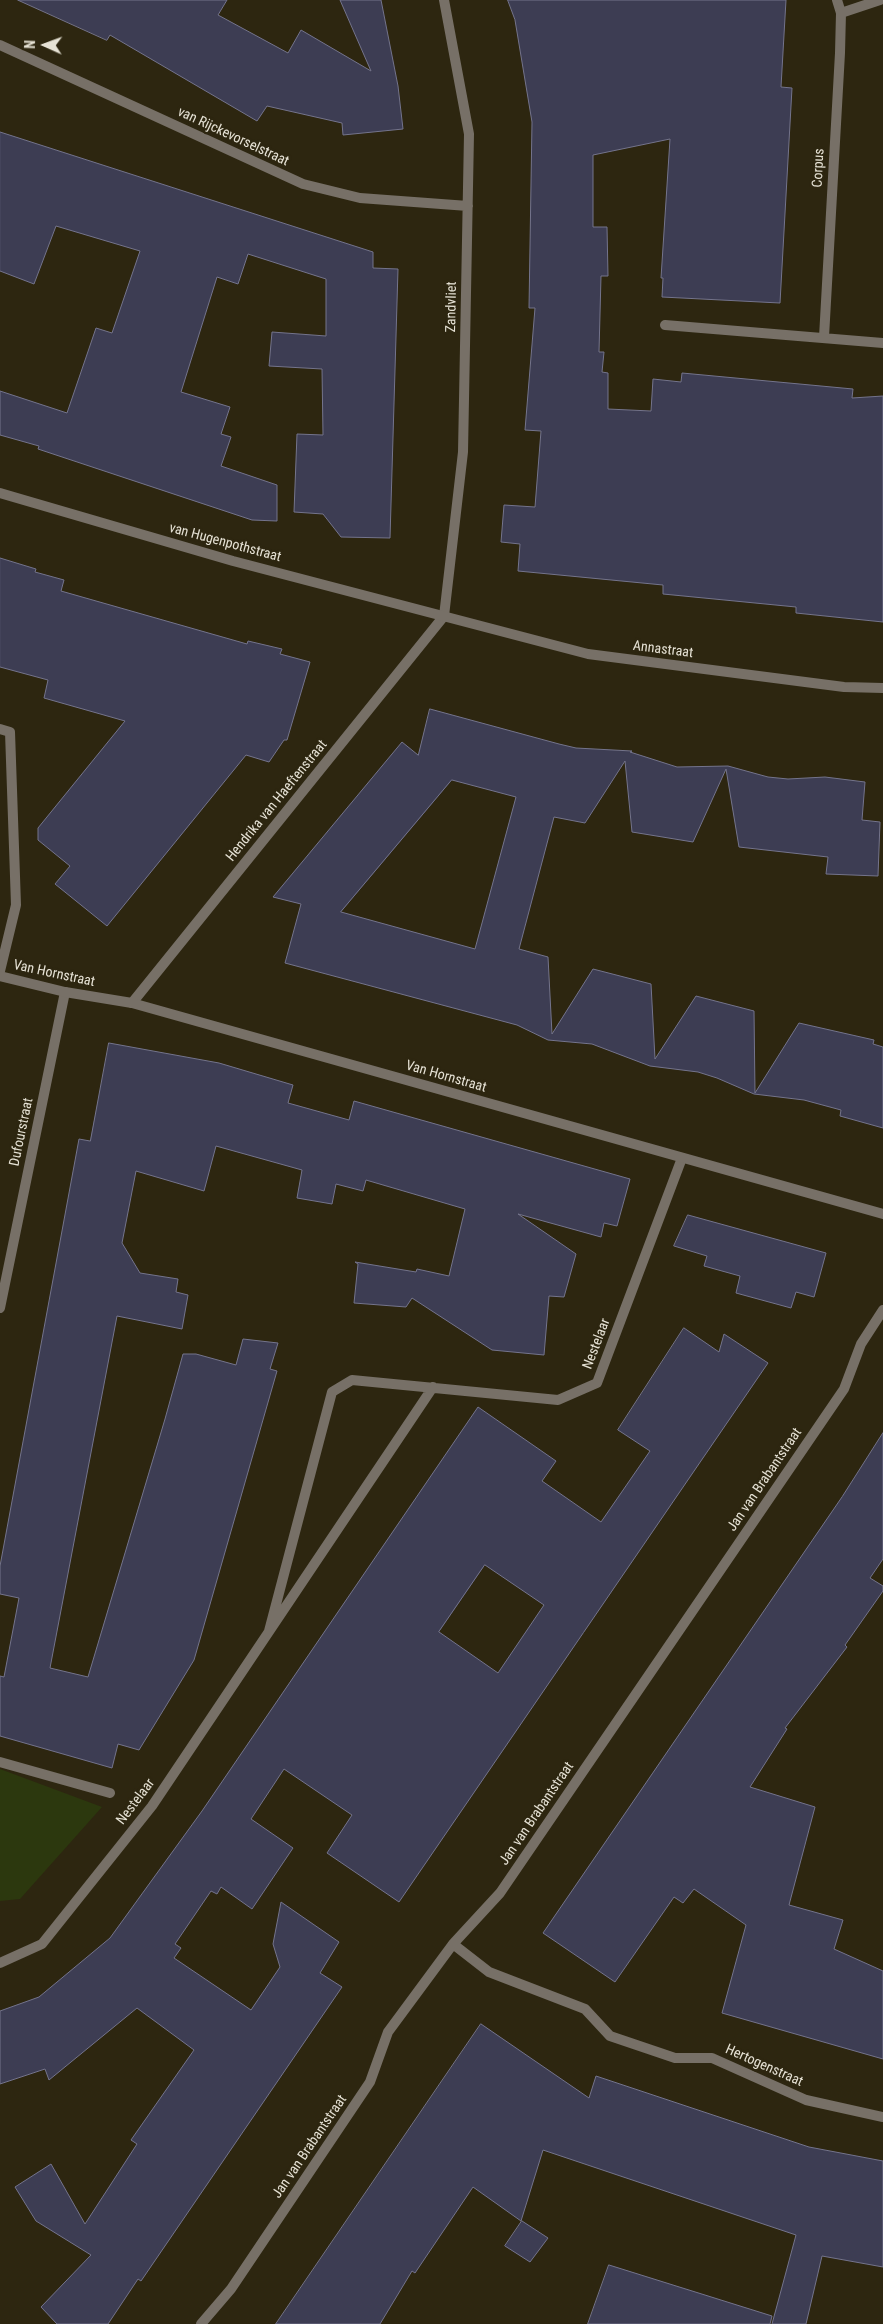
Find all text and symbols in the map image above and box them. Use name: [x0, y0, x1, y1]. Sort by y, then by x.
north arrow: [20, 20, 70, 70]
text: N: [22, 40, 38, 49]
street label: van Rijckevorselstraat: [175, 104, 291, 170]
street label: Corpus: [810, 148, 828, 188]
street label: Zandvliet: [443, 281, 461, 333]
street label: van Hugenpothstraat: [167, 520, 283, 566]
street label: Annastraat: [632, 638, 694, 662]
street label: Hendrika van Haeftenstraat: [223, 737, 331, 865]
street label: Van Hornstraat: [12, 957, 96, 991]
street label: Van Hornstraat: [404, 1057, 488, 1097]
street label: Dufourstraat: [7, 1096, 37, 1168]
street label: Nestelaar: [580, 1316, 614, 1372]
street label: Jan van Brabantstraat: [724, 1425, 806, 1535]
street label: Jan van Brabantstraat: [496, 1759, 578, 1869]
street label: Nestelaar: [113, 1776, 159, 1828]
street label: Hertogenstraat: [723, 2041, 805, 2091]
street label: Jan van Brabantstraat: [269, 2092, 351, 2202]

